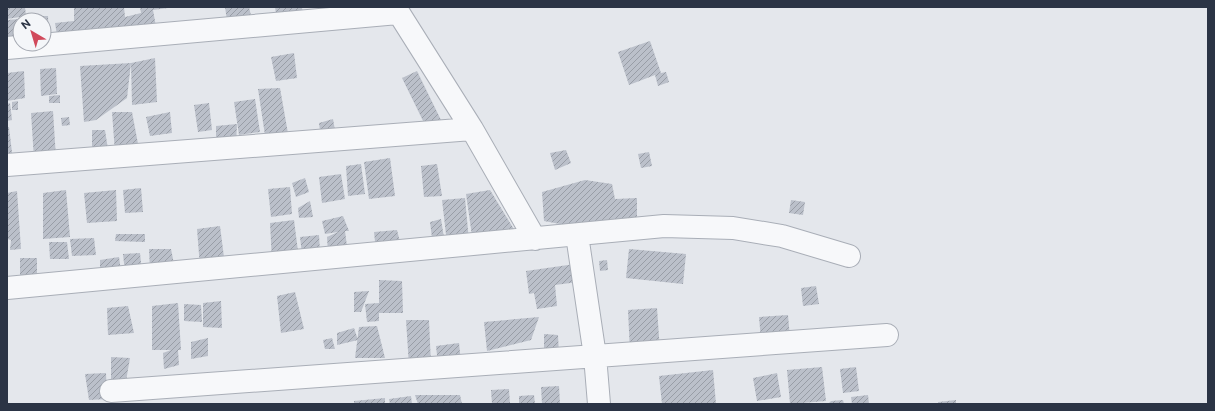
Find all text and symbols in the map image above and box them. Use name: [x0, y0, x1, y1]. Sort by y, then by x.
north arrow: [12, 12, 52, 52]
text: N: [18, 16, 33, 31]

